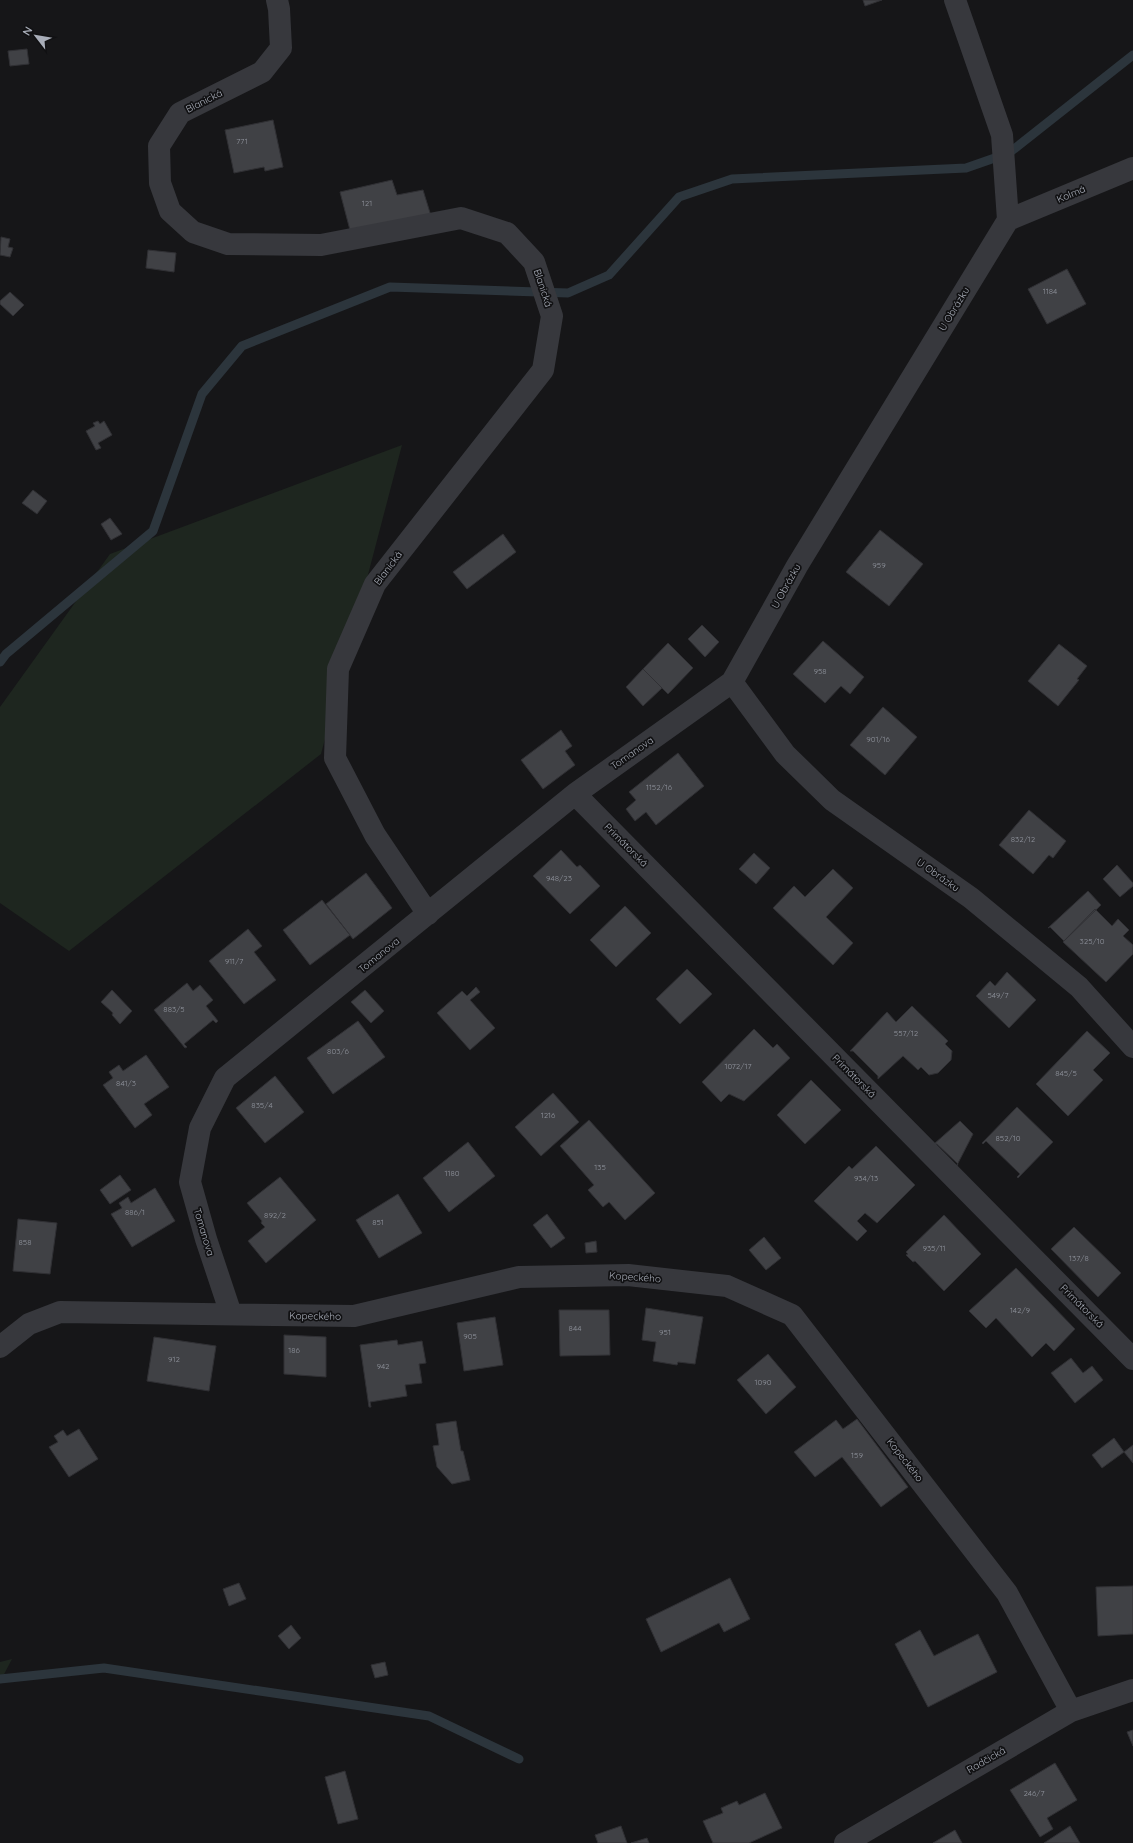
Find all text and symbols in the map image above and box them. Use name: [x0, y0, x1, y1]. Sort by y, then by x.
north arrow: [16, 16, 56, 56]
text: N: [19, 24, 36, 38]
street label: Blanická: [184, 86, 224, 116]
house number: 771: [236, 136, 248, 146]
street label: Kolmá: [1055, 182, 1087, 206]
house number: 121: [362, 198, 372, 208]
street label: Blanická: [531, 267, 555, 309]
street label: U Obrázku: [936, 285, 972, 333]
house number: 1184: [1043, 286, 1057, 296]
street label: Blanická: [371, 548, 405, 588]
house number: 959: [872, 560, 886, 570]
street label: U Obrázku: [768, 561, 804, 611]
house number: 958: [813, 666, 827, 676]
street label: Tomanova: [608, 734, 656, 772]
house number: 901/16: [866, 734, 891, 744]
house number: 1152/16: [646, 782, 673, 792]
street label: Primátorská: [601, 820, 651, 870]
house number: 832/12: [1011, 834, 1036, 844]
street label: U Obrázku: [914, 856, 962, 894]
house number: 948/23: [546, 873, 572, 883]
street label: Tomanova: [356, 934, 402, 976]
house number: 325/10: [1080, 936, 1105, 946]
house number: 911/7: [225, 956, 243, 966]
house number: 549/7: [987, 990, 1009, 1000]
house number: 883/5: [163, 1004, 185, 1014]
house number: 557/12: [894, 1028, 919, 1038]
house number: 803/6: [327, 1046, 350, 1056]
street label: Primátorská: [829, 1051, 879, 1101]
house number: 1072/17: [724, 1061, 752, 1071]
house number: 845/5: [1055, 1068, 1077, 1078]
house number: 841/3: [116, 1078, 136, 1088]
house number: 835/4: [251, 1100, 273, 1110]
house number: 1216: [541, 1110, 556, 1120]
house number: 852/10: [995, 1133, 1021, 1143]
house number: 135: [594, 1162, 606, 1172]
house number: 1180: [445, 1168, 460, 1178]
house number: 934/13: [854, 1173, 878, 1183]
house number: 886/1: [125, 1207, 145, 1217]
street label: Tomanova: [191, 1207, 217, 1257]
house number: 892/2: [264, 1210, 286, 1220]
house number: 851: [372, 1217, 384, 1227]
house number: 858: [19, 1237, 32, 1247]
house number: 935/11: [922, 1243, 946, 1253]
house number: 137/8: [1069, 1253, 1089, 1263]
street label: Kopeckého: [609, 1269, 661, 1285]
street label: Primátorská: [1057, 1281, 1107, 1331]
house number: 142/9: [1010, 1305, 1031, 1315]
street label: Kopeckého: [289, 1309, 341, 1323]
house number: 844: [569, 1323, 581, 1333]
house number: 951: [659, 1327, 671, 1337]
house number: 905: [463, 1331, 477, 1341]
house number: 186: [288, 1345, 300, 1355]
house number: 912: [168, 1354, 181, 1364]
house number: 942: [376, 1361, 390, 1371]
house number: 1090: [755, 1377, 772, 1387]
street label: Kopeckého: [884, 1436, 926, 1484]
house number: 159: [851, 1450, 863, 1460]
street label: Radčická: [964, 1744, 1008, 1776]
house number: 246/7: [1023, 1788, 1045, 1798]

